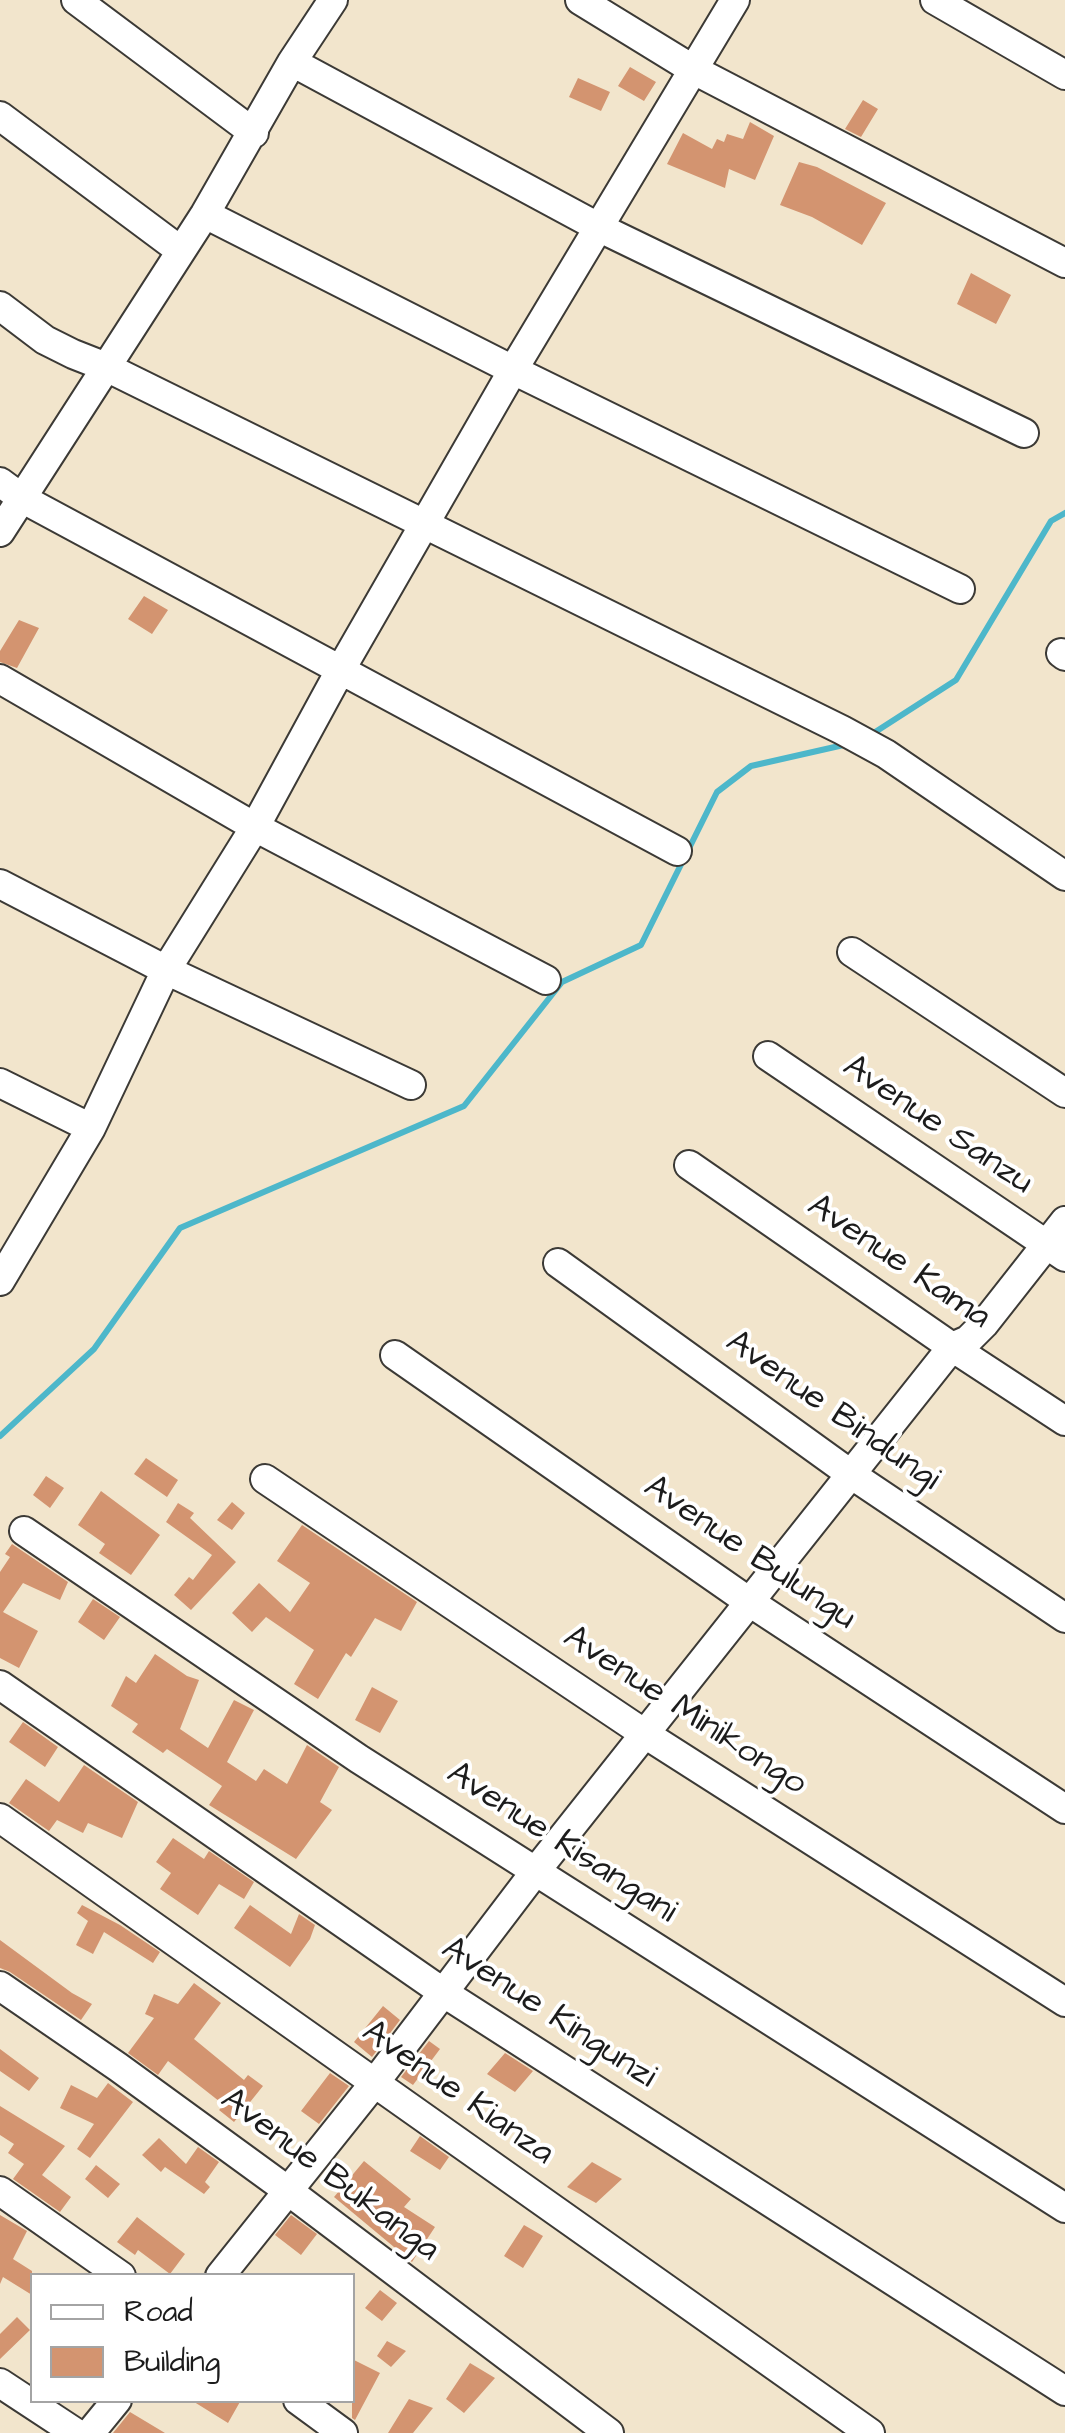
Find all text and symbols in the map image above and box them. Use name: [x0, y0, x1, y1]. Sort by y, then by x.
street label: Avenue Sanzu: [834, 1047, 1040, 1205]
street label: Avenue Kama: [798, 1186, 998, 1340]
street label: Avenue Bindungi: [717, 1323, 947, 1501]
street label: Avenue Bulungu: [635, 1468, 863, 1640]
street label: Avenue Minikongo: [555, 1618, 813, 1806]
street label: Avenue Kisangani: [438, 1754, 684, 1934]
street label: Avenue Kingunzi: [433, 1929, 663, 2099]
street label: Avenue Kianza: [353, 2012, 561, 2176]
street label: Avenue Bukanga: [211, 2080, 447, 2272]
legend: [30, 2273, 355, 2403]
text: Road: [124, 2291, 193, 2333]
text: Building: [124, 2341, 220, 2383]

